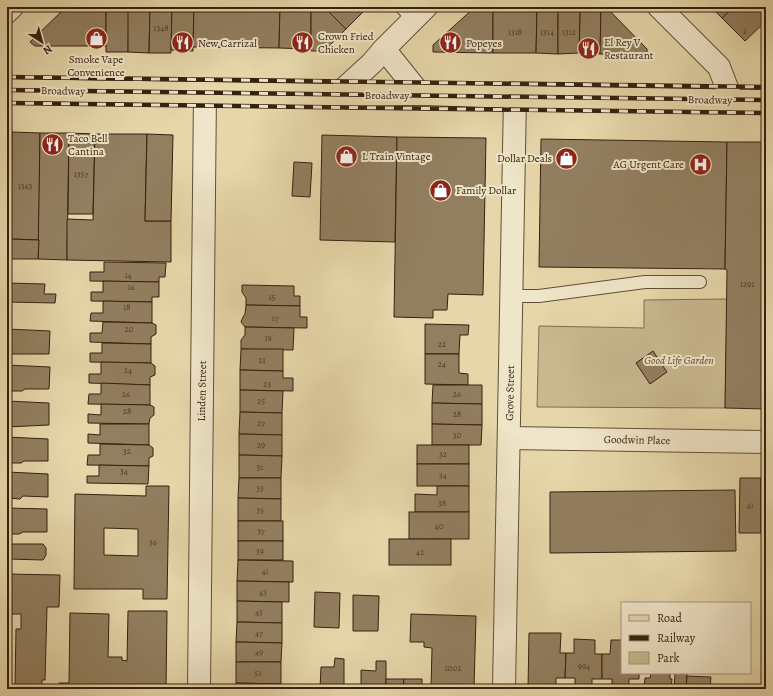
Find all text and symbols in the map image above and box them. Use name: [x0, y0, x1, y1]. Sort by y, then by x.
north arrow: [22, 22, 62, 62]
house number: 1348: [153, 22, 169, 34]
house number: 2: [743, 25, 748, 37]
shop icon: Smoke Vape Convenience: [83, 26, 109, 52]
house number: 1318: [508, 26, 522, 38]
house number: 1314: [540, 26, 554, 38]
house number: 1312: [562, 26, 577, 38]
restaurant icon: Crown Fried Chicken: [289, 29, 315, 55]
place label: Crown Fried Chicken: [318, 29, 374, 57]
restaurant icon: New Carrizal: [170, 30, 196, 56]
restaurant icon: Popeyes: [437, 30, 463, 56]
restaurant icon: El Rey V Restaurant: [576, 35, 602, 61]
place label: El Rey V Restaurant: [604, 35, 654, 63]
place label: New Carrizal: [198, 36, 257, 51]
place label: Popeyes: [466, 36, 502, 51]
text: N: [40, 41, 55, 58]
place label: Smoke Vape Convenience: [67, 52, 125, 80]
street label: Broadway: [41, 83, 85, 99]
street label: Broadway: [365, 88, 409, 103]
street label: Broadway: [688, 92, 732, 108]
restaurant icon: Taco Bell Cantina: [40, 131, 66, 157]
place label: Taco Bell Cantina: [68, 131, 108, 159]
shop icon: L Train Vintage: [333, 143, 359, 169]
shop icon: Dollar Deals: [554, 145, 580, 171]
place label: L Train Vintage: [362, 149, 431, 164]
place label: Dollar Deals: [497, 151, 552, 166]
hospital icon: AG Urgent Care: [687, 151, 713, 177]
place label: AG Urgent Care: [612, 157, 684, 172]
house number: 1357: [74, 168, 88, 180]
shop icon: Family Dollar: [427, 177, 453, 203]
house number: 1363: [18, 180, 33, 192]
place label: Family Dollar: [456, 183, 516, 198]
house number: 14: [124, 269, 132, 281]
house number: 1291: [740, 278, 754, 290]
house number: 16: [127, 281, 135, 293]
house number: 15: [269, 291, 276, 303]
house number: 18: [123, 301, 131, 313]
house number: 17: [272, 312, 279, 324]
house number: 20: [124, 323, 134, 335]
house number: 19: [264, 332, 272, 344]
house number: 22: [438, 338, 447, 350]
park label: Good Life Garden: [644, 353, 714, 368]
house number: 21: [258, 354, 266, 366]
house number: 24: [438, 358, 446, 370]
street label: Linden Street: [194, 360, 210, 422]
house number: 24: [124, 364, 132, 376]
street label: Grove Street: [502, 365, 518, 421]
house number: 23: [263, 378, 271, 390]
house number: 26: [122, 388, 130, 400]
house number: 26: [453, 388, 461, 400]
house number: 25: [257, 395, 265, 407]
house number: 28: [123, 405, 131, 417]
house number: 28: [453, 408, 461, 420]
house number: 27: [257, 417, 265, 429]
house number: 30: [453, 429, 461, 441]
street label: Goodwin Place: [604, 432, 670, 448]
house number: 29: [257, 439, 265, 451]
house number: 32: [123, 445, 132, 457]
house number: 32: [439, 448, 448, 460]
house number: 31: [257, 461, 263, 473]
house number: 34: [120, 465, 128, 477]
house number: 34: [439, 469, 447, 481]
house number: 33: [256, 482, 264, 494]
house number: 38: [438, 497, 446, 509]
house number: 41: [746, 499, 754, 511]
house number: 35: [256, 504, 264, 516]
house number: 40: [435, 520, 444, 532]
house number: 37: [257, 525, 265, 537]
house number: 36: [149, 536, 157, 548]
house number: 39: [256, 545, 264, 557]
house number: 42: [416, 546, 425, 558]
house number: 41: [261, 565, 269, 577]
house number: 43: [259, 586, 267, 598]
legend: [621, 602, 751, 674]
house number: 45: [255, 606, 263, 618]
text: Road: [657, 610, 683, 626]
house number: 47: [255, 627, 263, 639]
text: Railway: [657, 630, 696, 646]
house number: 49: [255, 646, 263, 658]
text: Park: [657, 650, 680, 666]
house number: 994: [578, 660, 590, 672]
house number: 1002: [445, 662, 462, 674]
house number: 51: [255, 667, 261, 679]

